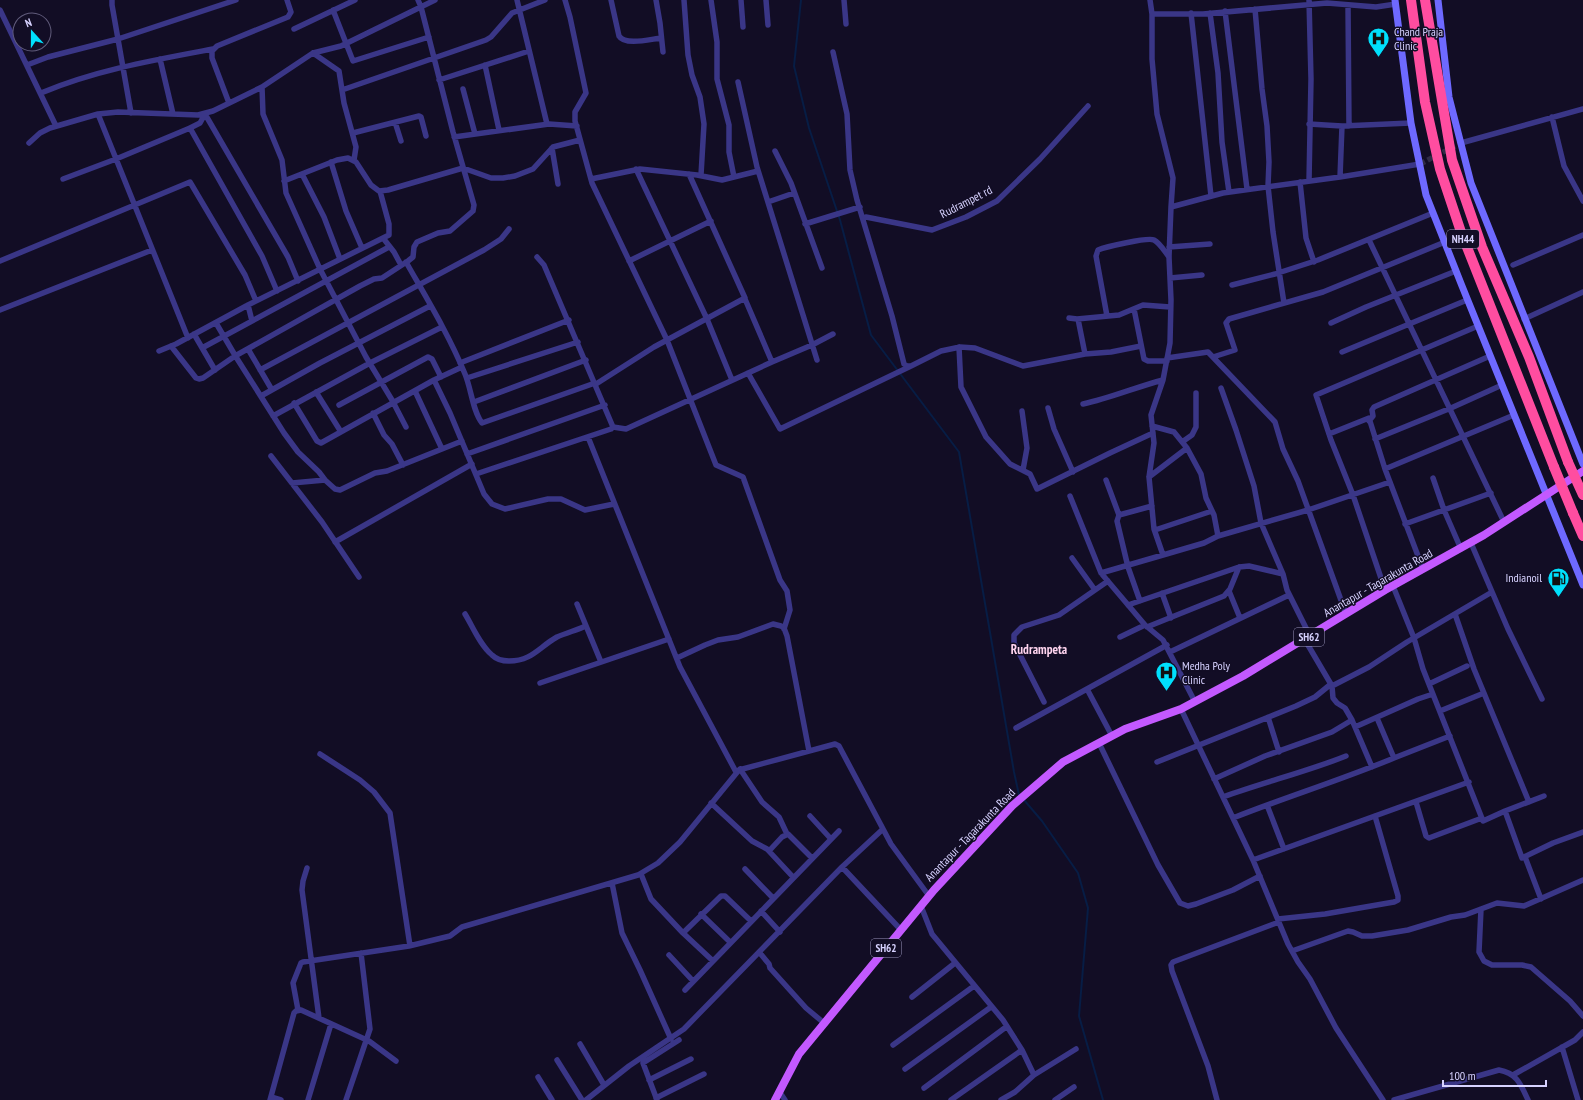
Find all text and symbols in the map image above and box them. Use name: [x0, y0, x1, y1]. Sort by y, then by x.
north arrow: [12, 12, 52, 52]
text: N: [23, 15, 34, 30]
place label: Chand Praja Clinic: [1394, 24, 1443, 53]
hospital icon: Chand Praja Clinic: [1366, 26, 1392, 59]
street label: Rudrampet rd: [937, 182, 994, 221]
road number: NH44: [1447, 230, 1479, 248]
street label: Anantapur - Tagarakunta Road: [1320, 545, 1435, 620]
fuel station icon: Indianoil: [1545, 565, 1571, 598]
place label: Indianoil: [1505, 570, 1542, 585]
road number: SH62: [1294, 628, 1324, 646]
district label: Rudrampeta: [1011, 641, 1067, 658]
place label: Medha Poly Clinic: [1182, 658, 1230, 687]
hospital icon: Medha Poly Clinic: [1154, 660, 1180, 693]
street label: Anantapur - Tagarakunta Road: [921, 785, 1018, 884]
road number: SH62: [871, 939, 901, 957]
scale bar: [1443, 1062, 1546, 1088]
text: 100 m: [1449, 1068, 1476, 1083]

